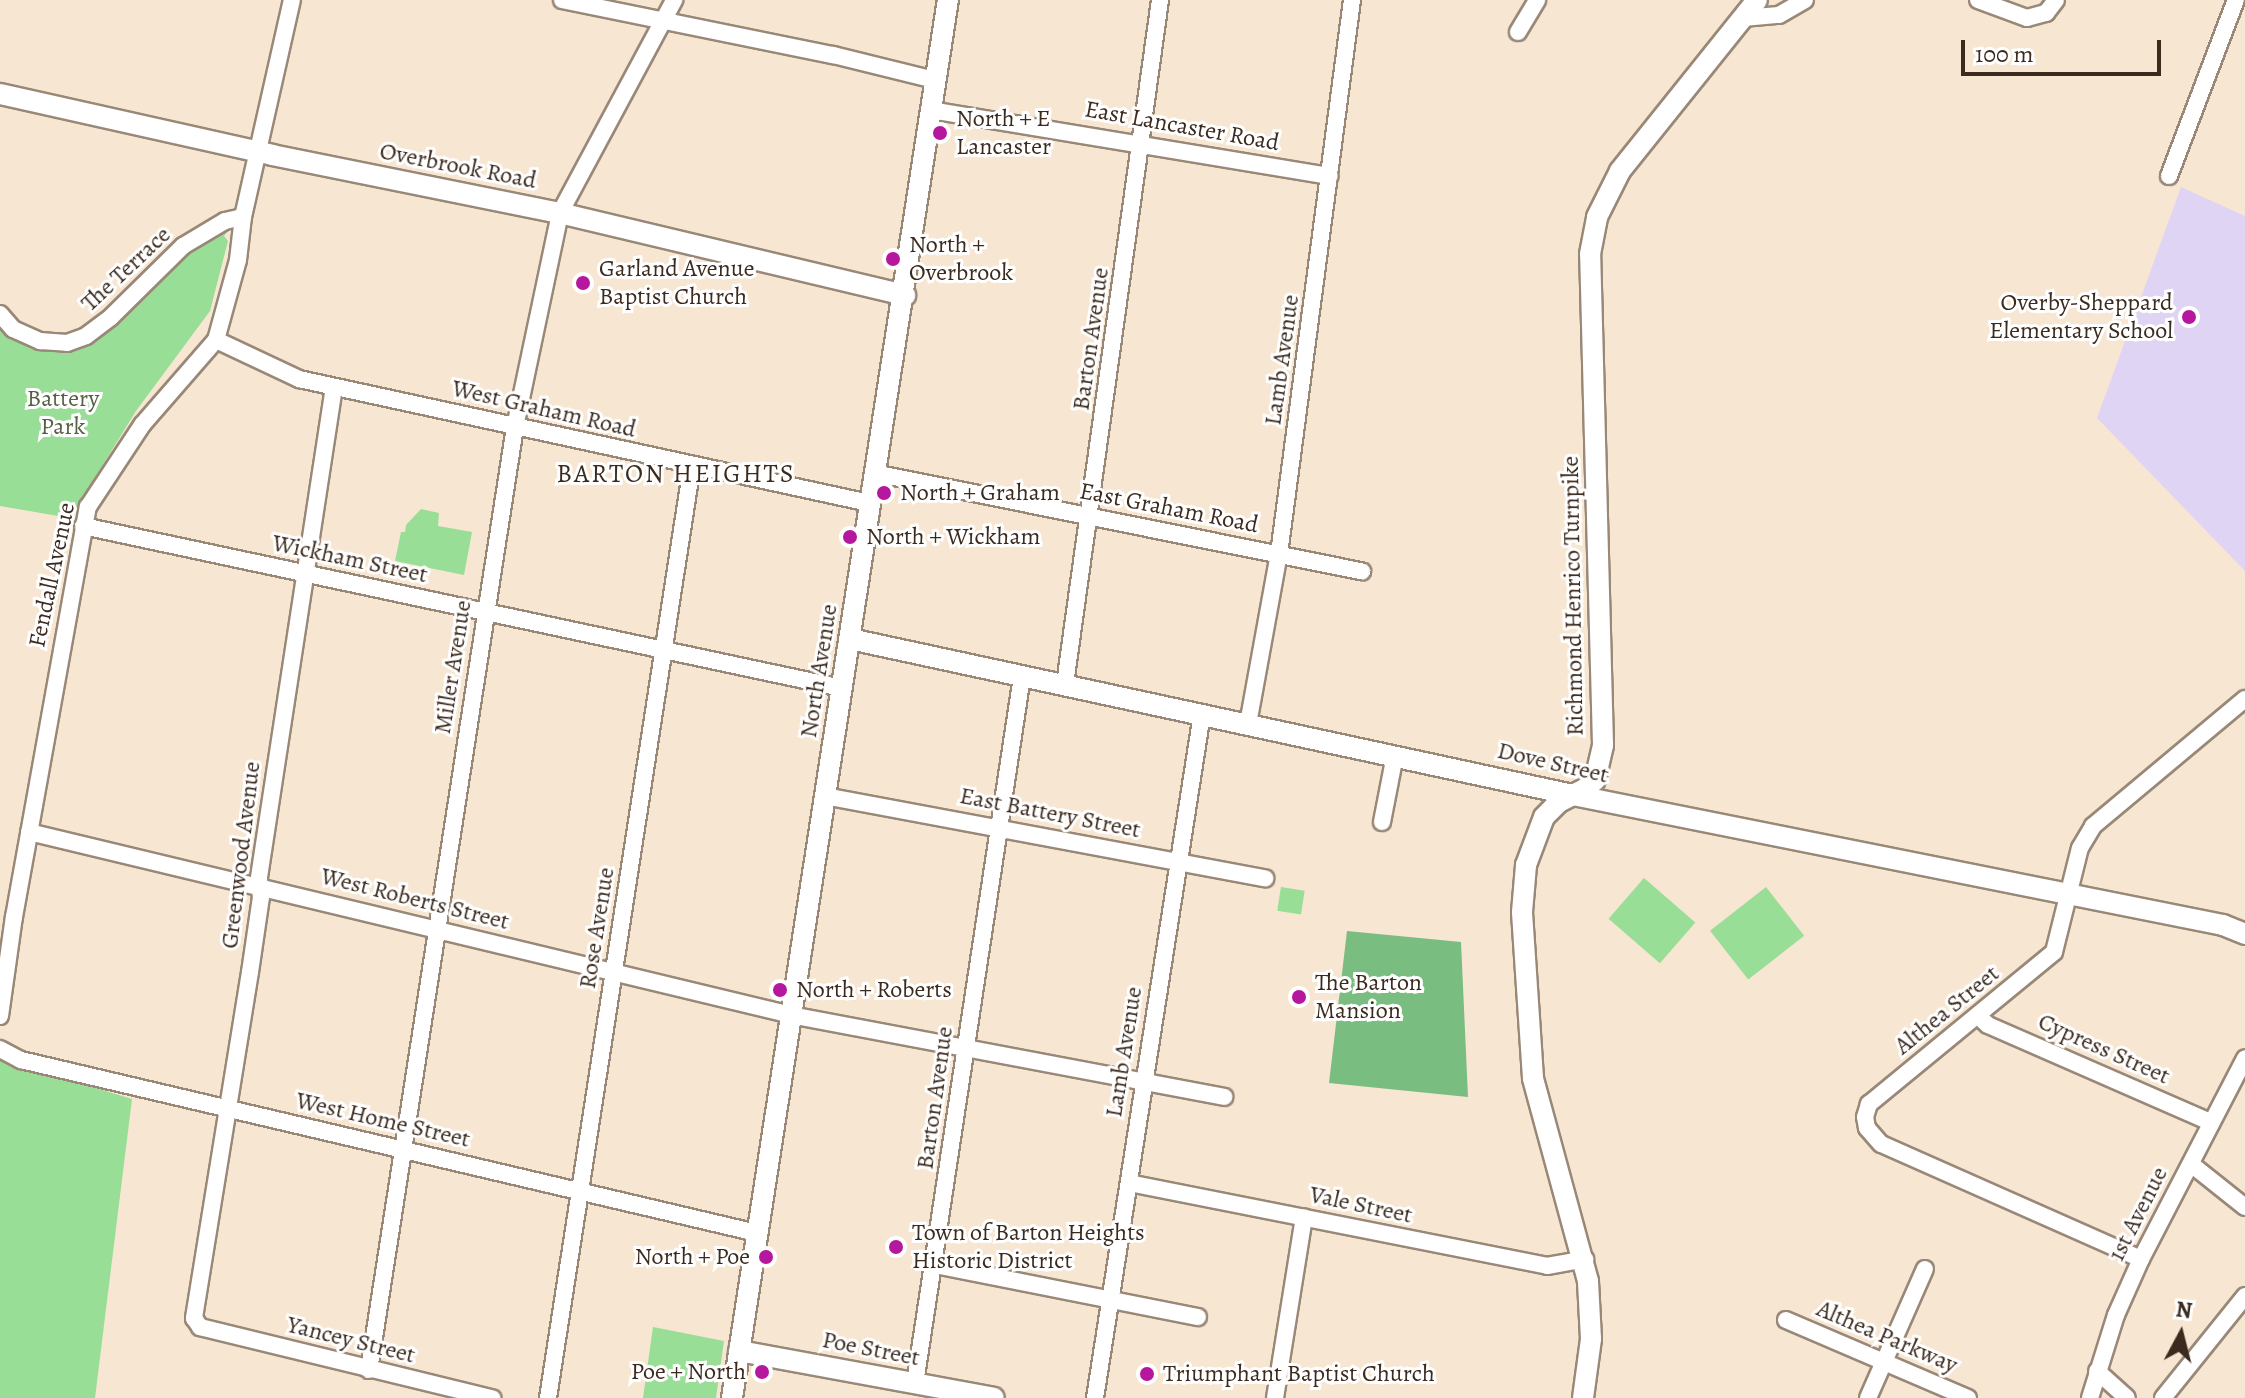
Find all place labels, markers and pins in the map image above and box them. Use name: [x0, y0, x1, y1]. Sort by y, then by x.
place label: North + E Lancaster: [956, 105, 1051, 161]
marker: North + E Lancaster: [931, 124, 949, 142]
place label: North + Overbrook: [909, 231, 1013, 287]
marker: North + Overbrook: [884, 250, 902, 268]
place label: Garland Avenue Baptist Church: [599, 255, 754, 311]
marker: Garland Avenue Baptist Church: [574, 274, 592, 292]
place label: Overby-Sheppard Elementary School: [1989, 289, 2173, 345]
marker: Overby-Sheppard Elementary School: [2180, 308, 2198, 326]
place label: North + Graham: [900, 479, 1060, 507]
marker: North + Graham: [875, 484, 893, 502]
place label: North + Wickham: [866, 523, 1041, 551]
marker: North + Wickham: [841, 528, 859, 546]
place label: The Barton Mansion: [1315, 969, 1422, 1025]
place label: North + Roberts: [796, 976, 952, 1004]
marker: North + Roberts: [771, 981, 789, 999]
marker: The Barton Mansion: [1290, 988, 1308, 1006]
place label: Town of Barton Heights Historic District: [912, 1219, 1145, 1275]
marker: Town of Barton Heights Historic District: [887, 1238, 905, 1256]
place label: North + Poe: [635, 1243, 750, 1271]
marker: North + Poe: [757, 1248, 775, 1266]
place label: Poe + North: [631, 1358, 746, 1386]
place label: Triumphant Baptist Church: [1163, 1360, 1435, 1388]
marker: Poe + North: [753, 1363, 771, 1381]
marker: Triumphant Baptist Church: [1138, 1365, 1156, 1383]

